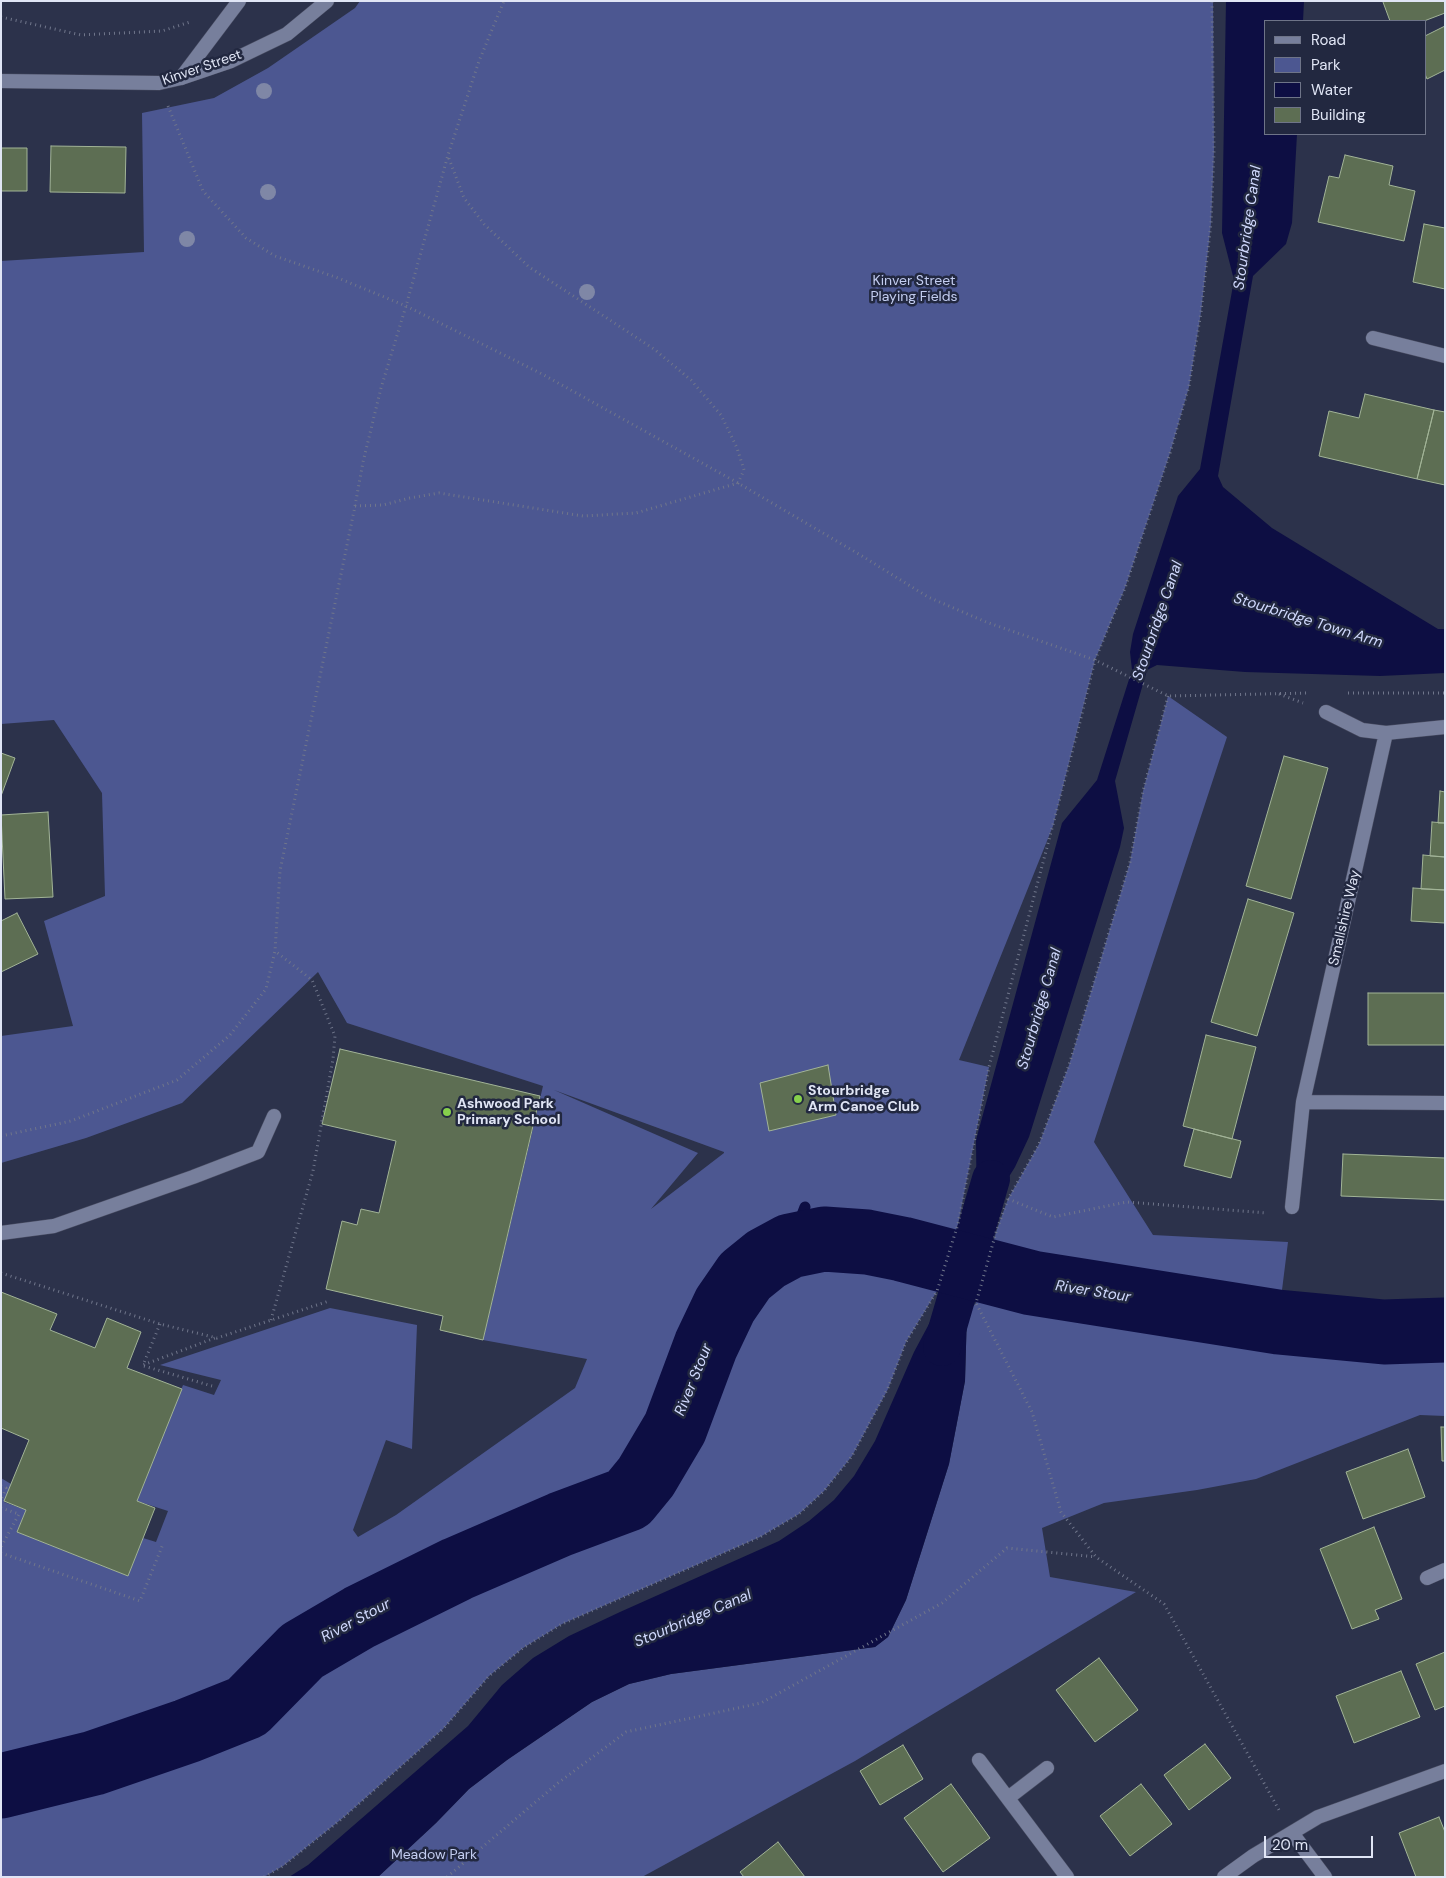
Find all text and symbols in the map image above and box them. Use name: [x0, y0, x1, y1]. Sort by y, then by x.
legend: [1264, 20, 1426, 135]
text: Road: [1311, 30, 1346, 50]
street label: Kinver Street: [160, 47, 244, 89]
text: Park: [1311, 55, 1341, 75]
text: Water: [1311, 80, 1352, 100]
text: Building: [1311, 105, 1366, 125]
water label: Stourbridge Canal: [1230, 165, 1266, 291]
park label: Kinver Street Playing Fields: [870, 273, 958, 306]
water label: Stourbridge Canal: [1129, 559, 1187, 683]
water label: Stourbridge Town Arm: [1231, 590, 1385, 652]
street label: Smallshire Way: [1326, 869, 1364, 967]
water label: Stourbridge Canal: [1014, 946, 1066, 1072]
place label: Stourbridge Arm Canoe Club: [808, 1083, 919, 1116]
marker: Stourbridge Arm Canoe Club: [792, 1093, 804, 1105]
place label: Ashwood Park Primary School: [457, 1096, 560, 1128]
marker: Ashwood Park Primary School: [441, 1106, 453, 1118]
water label: River Stour: [1054, 1277, 1132, 1307]
water label: River Stour: [671, 1341, 717, 1419]
water label: Stourbridge Canal: [632, 1586, 754, 1652]
water label: River Stour: [318, 1595, 394, 1647]
scale bar: [1266, 1826, 1375, 1858]
text: 20 m: [1272, 1835, 1308, 1855]
park label: Meadow Park: [391, 1847, 477, 1863]

